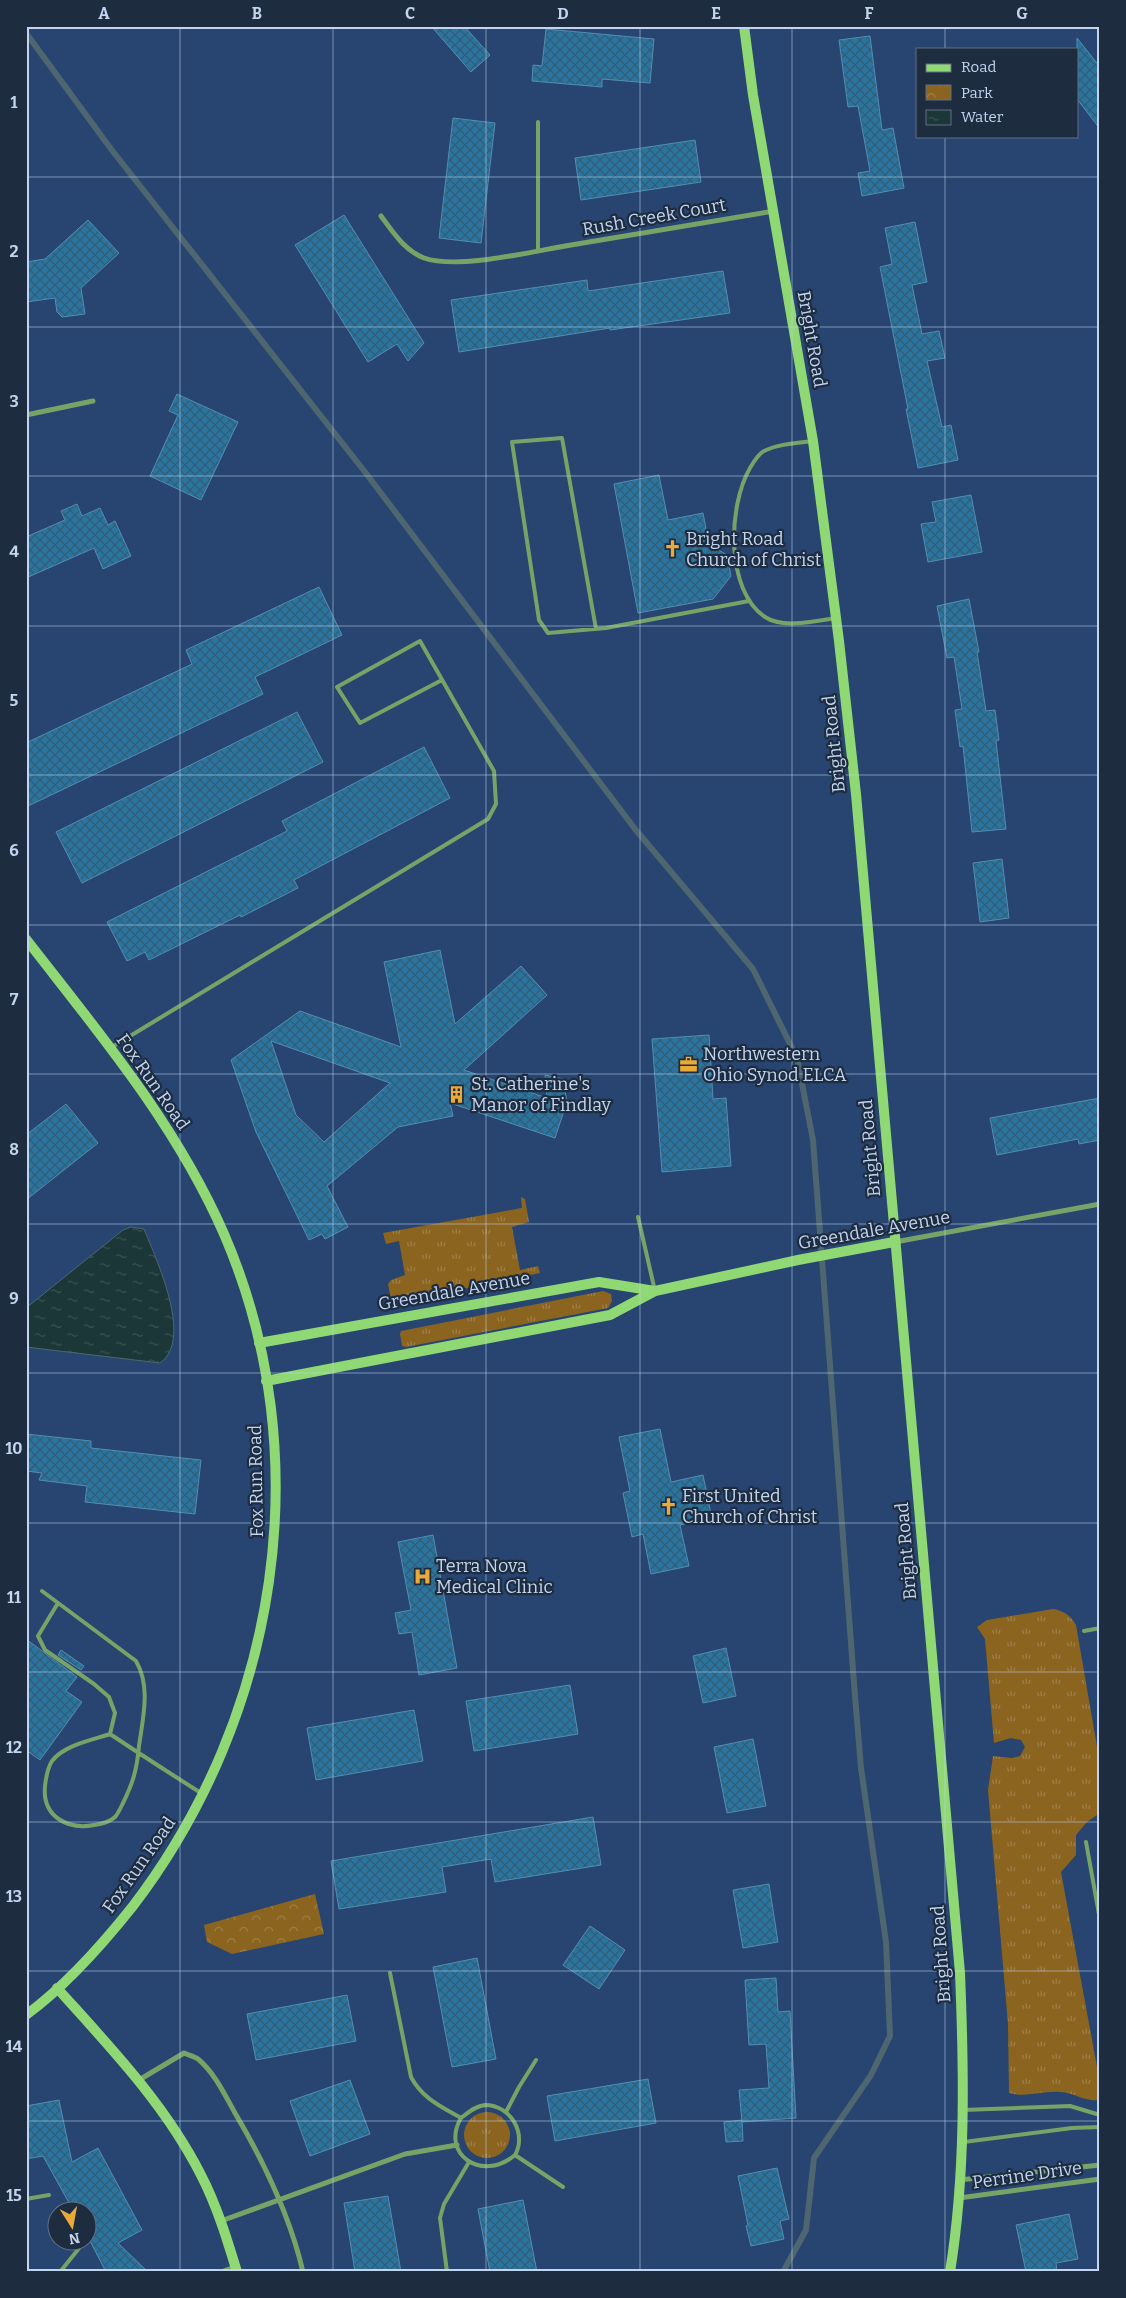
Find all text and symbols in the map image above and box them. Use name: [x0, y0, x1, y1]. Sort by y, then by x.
text: A: [98, 4, 110, 23]
text: B: [252, 4, 262, 23]
text: C: [405, 4, 415, 23]
text: D: [557, 4, 569, 23]
text: E: [711, 4, 721, 23]
text: F: [865, 4, 874, 23]
text: G: [1016, 4, 1028, 23]
legend: [916, 48, 1078, 138]
text: Road: [961, 58, 996, 76]
text: Park: [961, 84, 993, 102]
text: 1: [11, 93, 18, 112]
text: Water: [961, 108, 1004, 126]
street label: Rush Creek Court: [581, 193, 728, 240]
text: 2: [9, 242, 19, 261]
street label: Bright Road: [793, 289, 831, 389]
text: 3: [9, 392, 19, 411]
place label: Bright Road Church of Christ: [686, 528, 822, 571]
church icon: Bright Road Church of Christ: [662, 539, 682, 559]
text: 4: [9, 542, 19, 561]
text: 5: [10, 691, 19, 710]
street label: Bright Road: [818, 694, 850, 794]
text: 6: [9, 841, 19, 860]
text: 7: [10, 990, 19, 1009]
street label: Fox Run Road: [112, 1030, 194, 1135]
place label: Northwestern Ohio Synod ELCA: [703, 1043, 847, 1086]
office icon: Northwestern Ohio Synod ELCA: [679, 1054, 699, 1074]
place label: St. Catherine's Manor of Findlay: [471, 1073, 612, 1116]
building icon: St. Catherine's Manor of Findlay: [447, 1084, 467, 1104]
street label: Bright Road: [855, 1098, 885, 1198]
text: 8: [9, 1140, 19, 1159]
street label: Greendale Avenue: [796, 1206, 952, 1254]
street label: Greendale Avenue: [376, 1267, 532, 1315]
text: 9: [9, 1289, 19, 1308]
street label: Fox Run Road: [244, 1424, 268, 1537]
text: 10: [5, 1439, 23, 1458]
place label: First United Church of Christ: [682, 1485, 818, 1528]
church icon: First United Church of Christ: [658, 1496, 678, 1516]
street label: Bright Road: [891, 1501, 921, 1601]
place label: Terra Nova Medical Clinic: [436, 1555, 553, 1598]
hospital icon: Terra Nova Medical Clinic: [412, 1566, 432, 1586]
text: 11: [7, 1588, 21, 1607]
text: 12: [6, 1738, 22, 1757]
street label: Fox Run Road: [98, 1812, 180, 1917]
text: 13: [6, 1887, 22, 1906]
street label: Bright Road: [927, 1904, 955, 2004]
text: 14: [6, 2037, 23, 2056]
street label: Perrine Drive: [971, 2156, 1083, 2194]
text: 15: [6, 2186, 22, 2205]
north arrow: [48, 2200, 98, 2250]
text: N: [67, 2229, 81, 2248]

